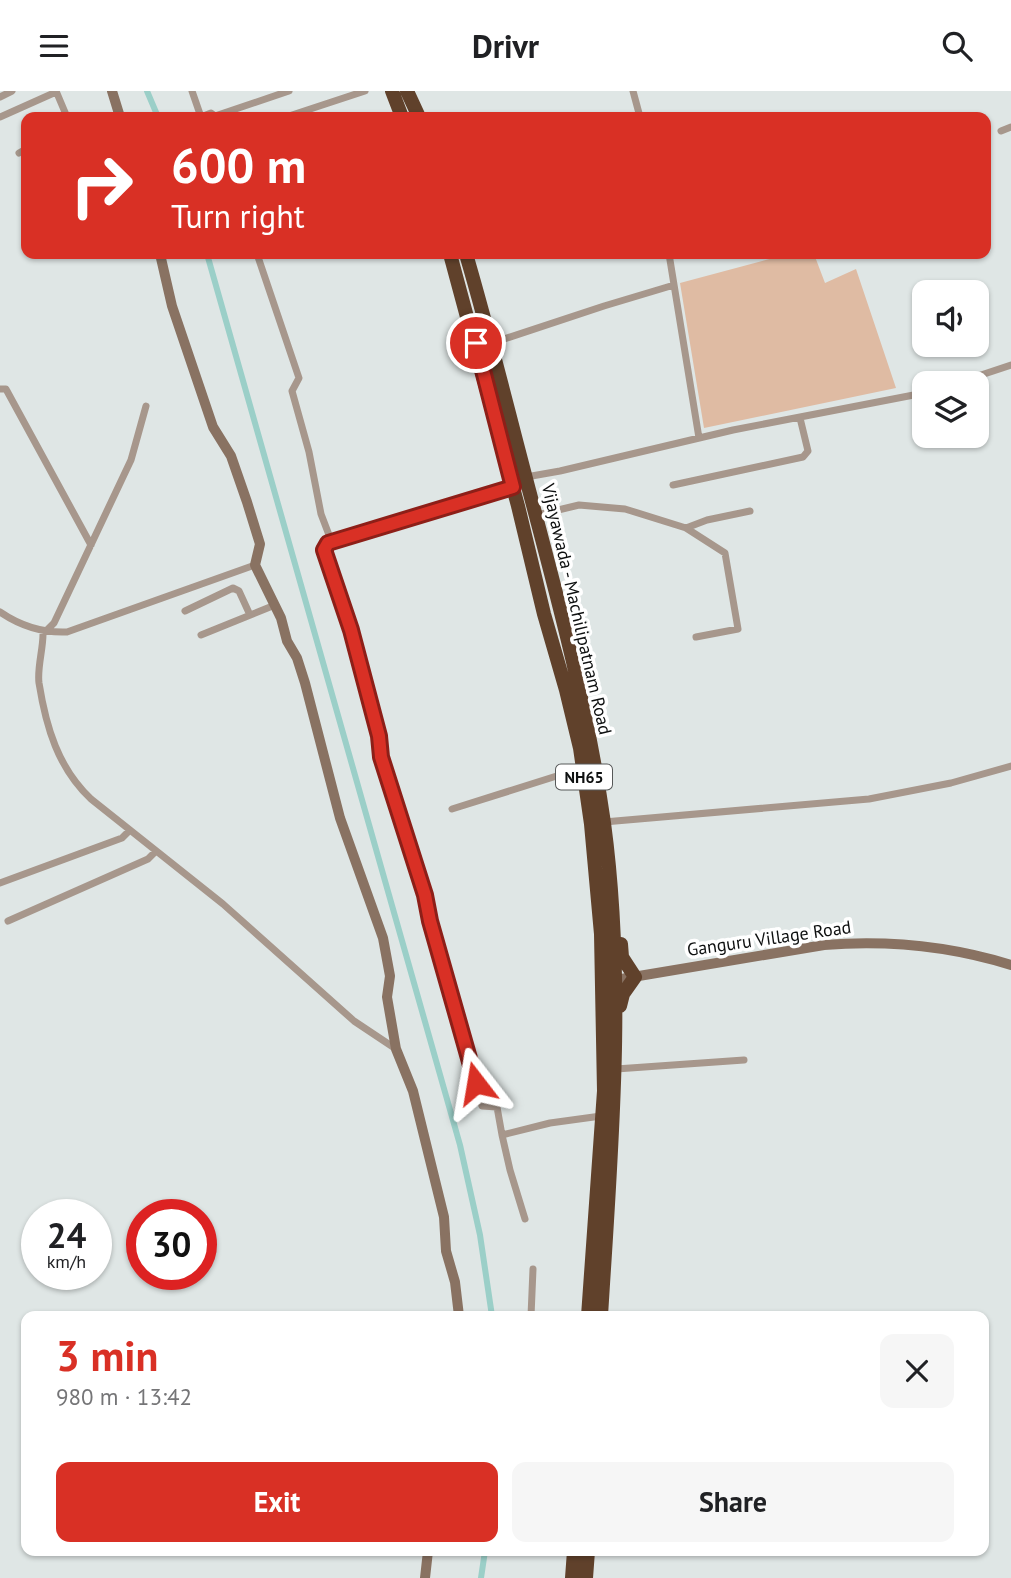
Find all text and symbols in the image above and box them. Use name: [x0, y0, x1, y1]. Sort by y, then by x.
text: Drivr: [472, 25, 539, 67]
icon: menu: [35, 27, 73, 65]
icon: search: [938, 27, 976, 65]
text: 600 m: [171, 133, 306, 197]
icon: right: [56, 140, 147, 231]
text: Turn right: [171, 195, 305, 237]
map controls: [912, 280, 989, 448]
button: sound: [912, 280, 989, 357]
pin: [446, 313, 506, 373]
icon: arrive: [457, 324, 495, 362]
button: layers: [912, 371, 989, 448]
street label: Vijayawada - Machilipatnam Road: [537, 480, 617, 737]
road number: NH65: [556, 765, 612, 789]
street label: Ganguru Village Road: [685, 915, 853, 961]
position arrow: [439, 1046, 513, 1120]
speed limit sign: 30: [126, 1199, 217, 1290]
text: 24: [47, 1212, 86, 1258]
text: km/h: [47, 1250, 86, 1273]
text: 3 min: [56, 1328, 158, 1383]
button: close: [880, 1334, 954, 1408]
text: 980 m · 13:42: [56, 1382, 192, 1411]
button: Exit: [56, 1462, 498, 1542]
button: Share: [512, 1462, 954, 1542]

